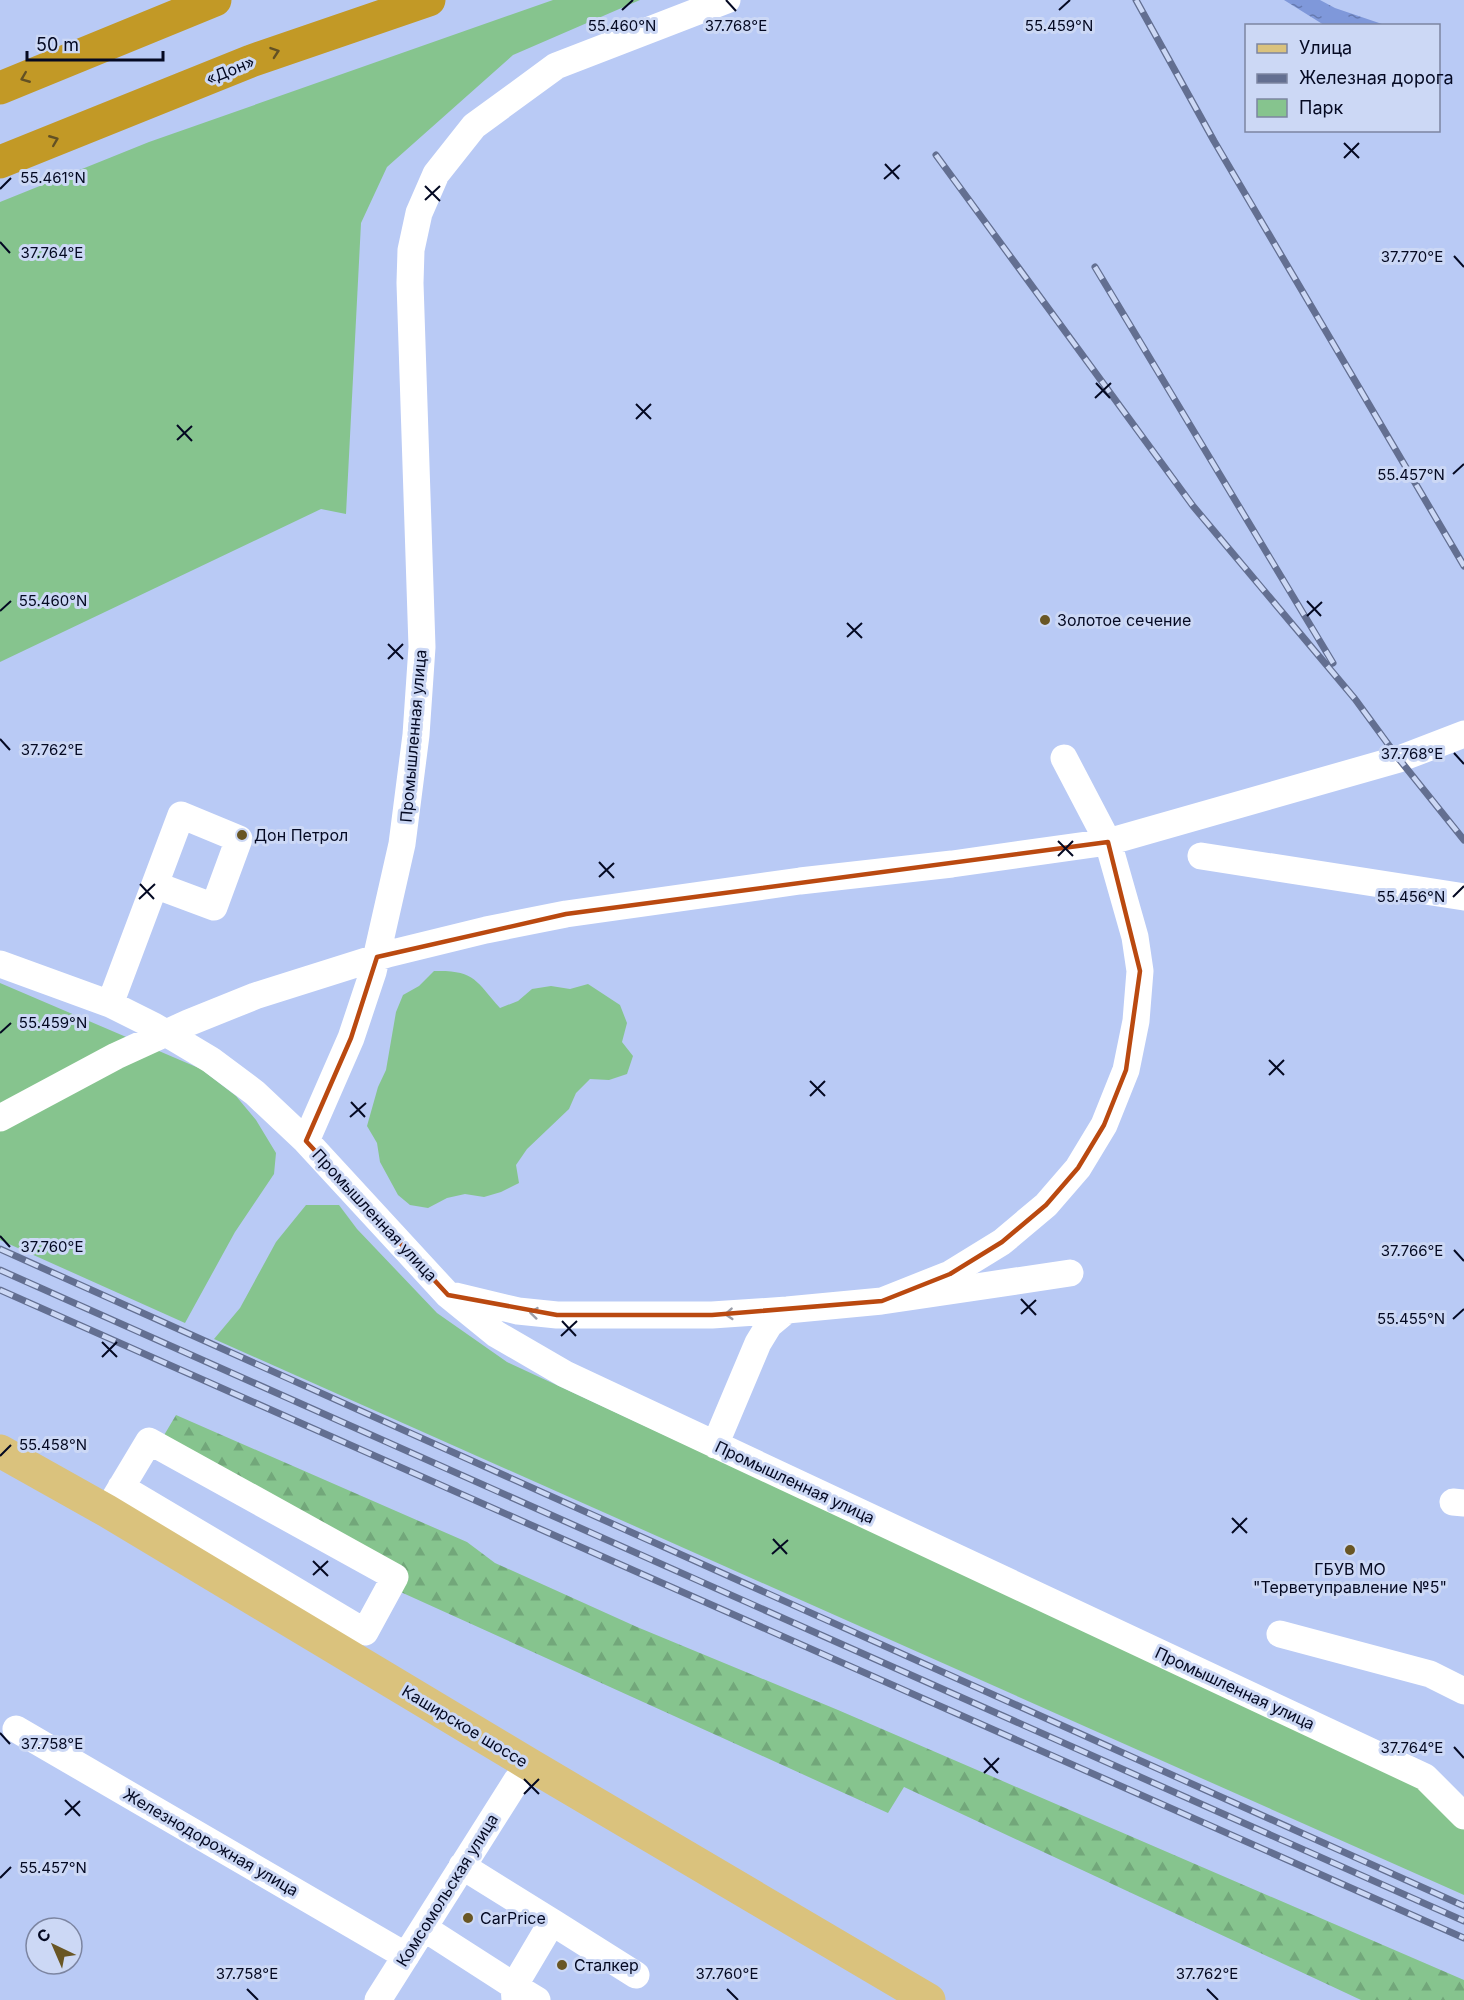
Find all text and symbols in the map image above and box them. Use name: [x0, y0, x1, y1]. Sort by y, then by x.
text: 55.460°N: [588, 16, 656, 35]
text: 37.768°E: [705, 16, 767, 35]
text: 55.459°N: [1025, 16, 1093, 35]
scale bar: [27, 24, 164, 62]
legend: [1245, 24, 1440, 132]
text: 50 m: [36, 34, 79, 55]
text: Улица: [1299, 37, 1352, 58]
one-way arrow: [269, 47, 279, 60]
street label: «Дон»: [203, 51, 257, 89]
text: Железная дорога: [1299, 67, 1454, 88]
one-way arrow: [20, 71, 31, 83]
text: Парк: [1299, 97, 1344, 118]
one-way arrow: [48, 135, 59, 147]
text: 55.461°N: [20, 168, 86, 187]
text: 37.764°E: [21, 243, 83, 262]
text: 37.770°E: [1381, 247, 1443, 266]
text: 55.457°N: [1377, 465, 1445, 484]
text: 55.460°N: [19, 591, 87, 610]
place label: Золотое сечение: [1057, 610, 1191, 630]
marker: Золотое сечение: [1038, 613, 1052, 627]
street label: Промышленная улица: [395, 649, 431, 823]
text: 37.762°E: [21, 740, 83, 759]
text: 37.768°E: [1381, 744, 1443, 763]
place label: Дон Петрол: [254, 825, 348, 845]
marker: Дон Петрол: [235, 828, 249, 842]
text: 55.456°N: [1377, 887, 1445, 906]
text: 55.459°N: [19, 1013, 87, 1032]
street label: Промышленная улица: [308, 1145, 442, 1285]
text: 37.760°E: [21, 1237, 83, 1256]
text: 37.766°E: [1381, 1241, 1443, 1260]
one-way arrow: [529, 1307, 538, 1320]
one-way arrow: [724, 1307, 733, 1320]
text: 55.455°N: [1377, 1309, 1445, 1328]
text: 55.458°N: [19, 1435, 87, 1454]
street label: Промышленная улица: [712, 1436, 878, 1528]
marker: ГБУВ МО "Терветуправление №5": [1343, 1543, 1357, 1557]
place label: ГБУВ МО "Терветуправление №5": [1253, 1559, 1447, 1597]
street label: Промышленная улица: [1152, 1642, 1318, 1734]
street label: Каширское шоссе: [398, 1681, 532, 1771]
text: 37.758°E: [21, 1734, 83, 1753]
text: 37.764°E: [1381, 1738, 1443, 1757]
street label: Железнодорожная улица: [120, 1784, 302, 1900]
street label: Комсомольская улица: [392, 1810, 502, 1970]
text: 55.457°N: [19, 1858, 87, 1877]
place label: CarPrice: [480, 1908, 546, 1928]
marker: CarPrice: [461, 1911, 475, 1925]
north arrow: [24, 1916, 84, 1976]
text: С: [32, 1924, 55, 1947]
place label: Сталкер: [574, 1955, 639, 1975]
marker: Сталкер: [555, 1958, 569, 1972]
text: 37.758°E: [216, 1964, 278, 1983]
text: 37.760°E: [696, 1964, 758, 1983]
text: 37.762°E: [1176, 1964, 1238, 1983]

